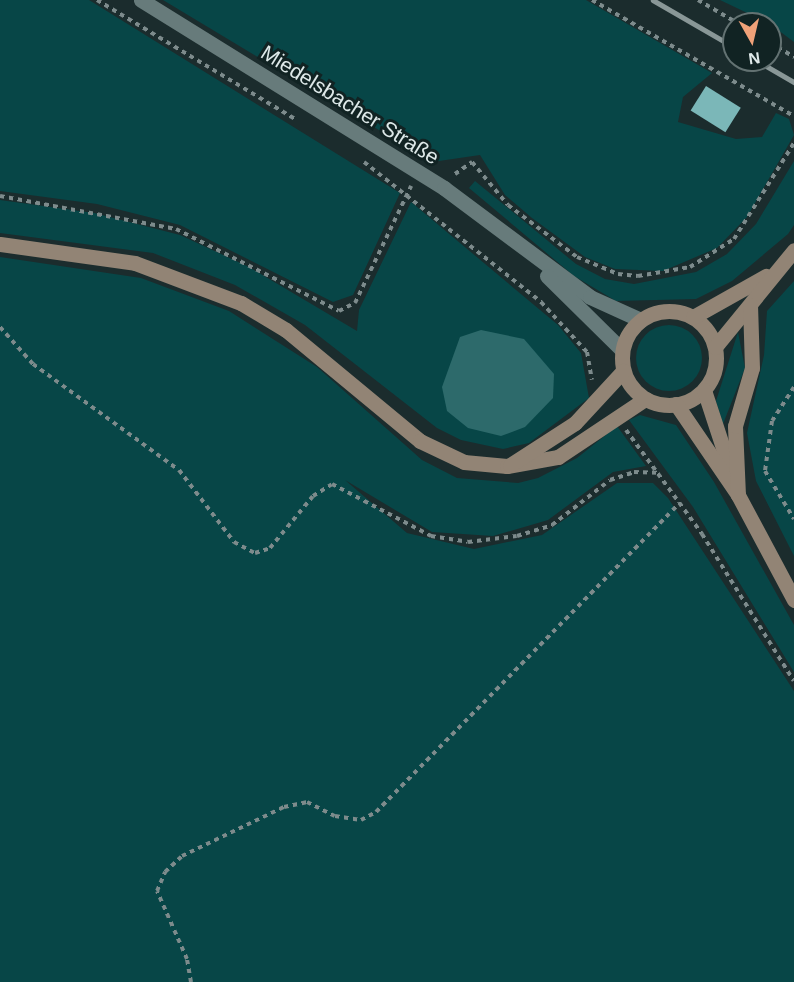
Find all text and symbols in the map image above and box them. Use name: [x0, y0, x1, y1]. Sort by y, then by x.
north arrow: [722, 12, 782, 72]
street label: Miedelsbacher Straße: [256, 40, 444, 170]
text: N: [747, 49, 761, 68]

